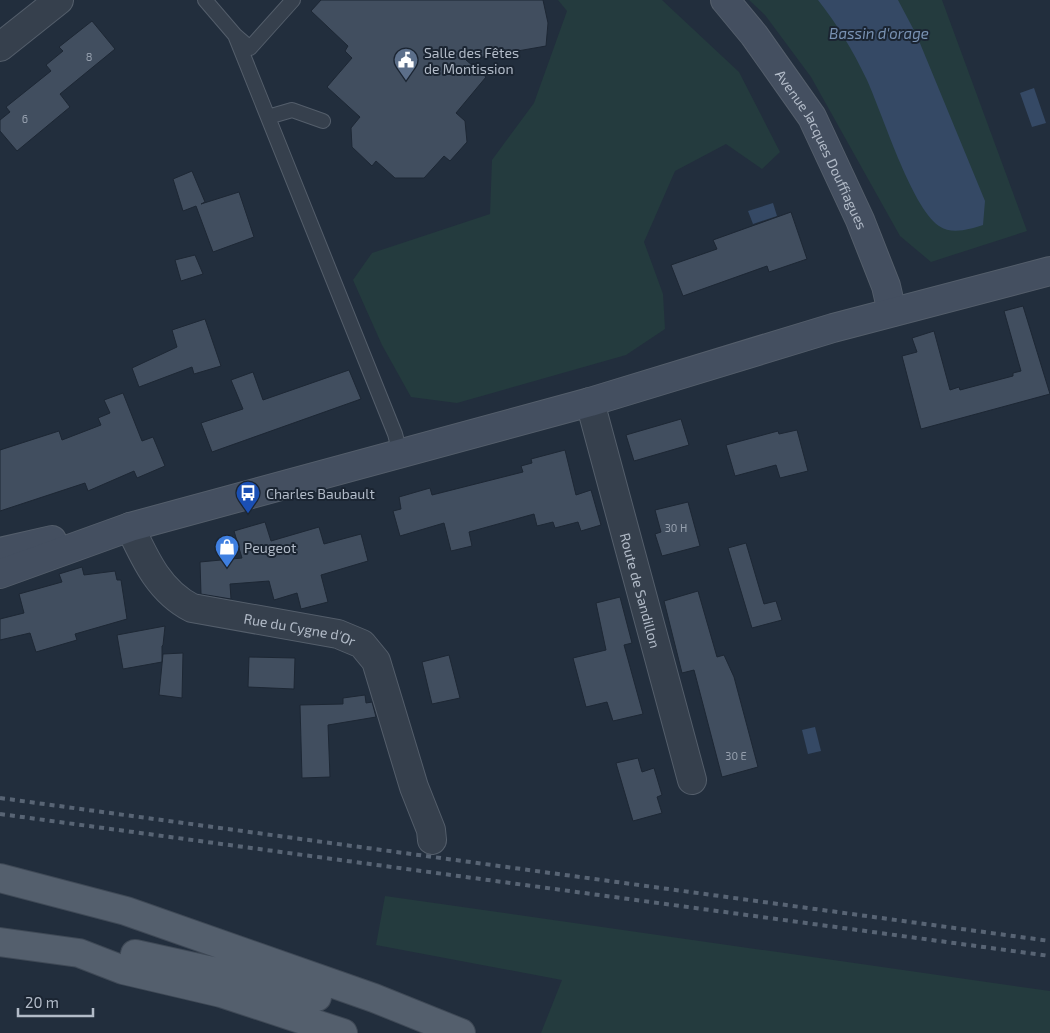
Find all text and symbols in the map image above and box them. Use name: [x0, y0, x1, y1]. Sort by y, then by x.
water label: Bassin d'orage: [829, 24, 929, 42]
place label: Salle des Fêtes de Montission: [424, 44, 519, 77]
public building icon: Salle des Fêtes de Montission: [393, 47, 419, 81]
house number: 8: [86, 50, 92, 63]
street label: Avenue Jacques Douffiagues: [772, 66, 871, 232]
house number: 6: [22, 112, 28, 125]
bus stop icon: Charles Baubault: [235, 480, 261, 514]
place label: Charles Baubault: [266, 485, 375, 502]
house number: 30 H: [665, 521, 687, 534]
street label: Route de Sandillon: [617, 531, 664, 650]
shop icon: Peugeot: [214, 534, 240, 568]
place label: Peugeot: [244, 539, 296, 556]
street label: Rue du Cygne d'Or: [243, 609, 359, 649]
house number: 30 E: [725, 749, 747, 762]
scale bar: [18, 986, 92, 1018]
text: 20 m: [25, 993, 59, 1011]

